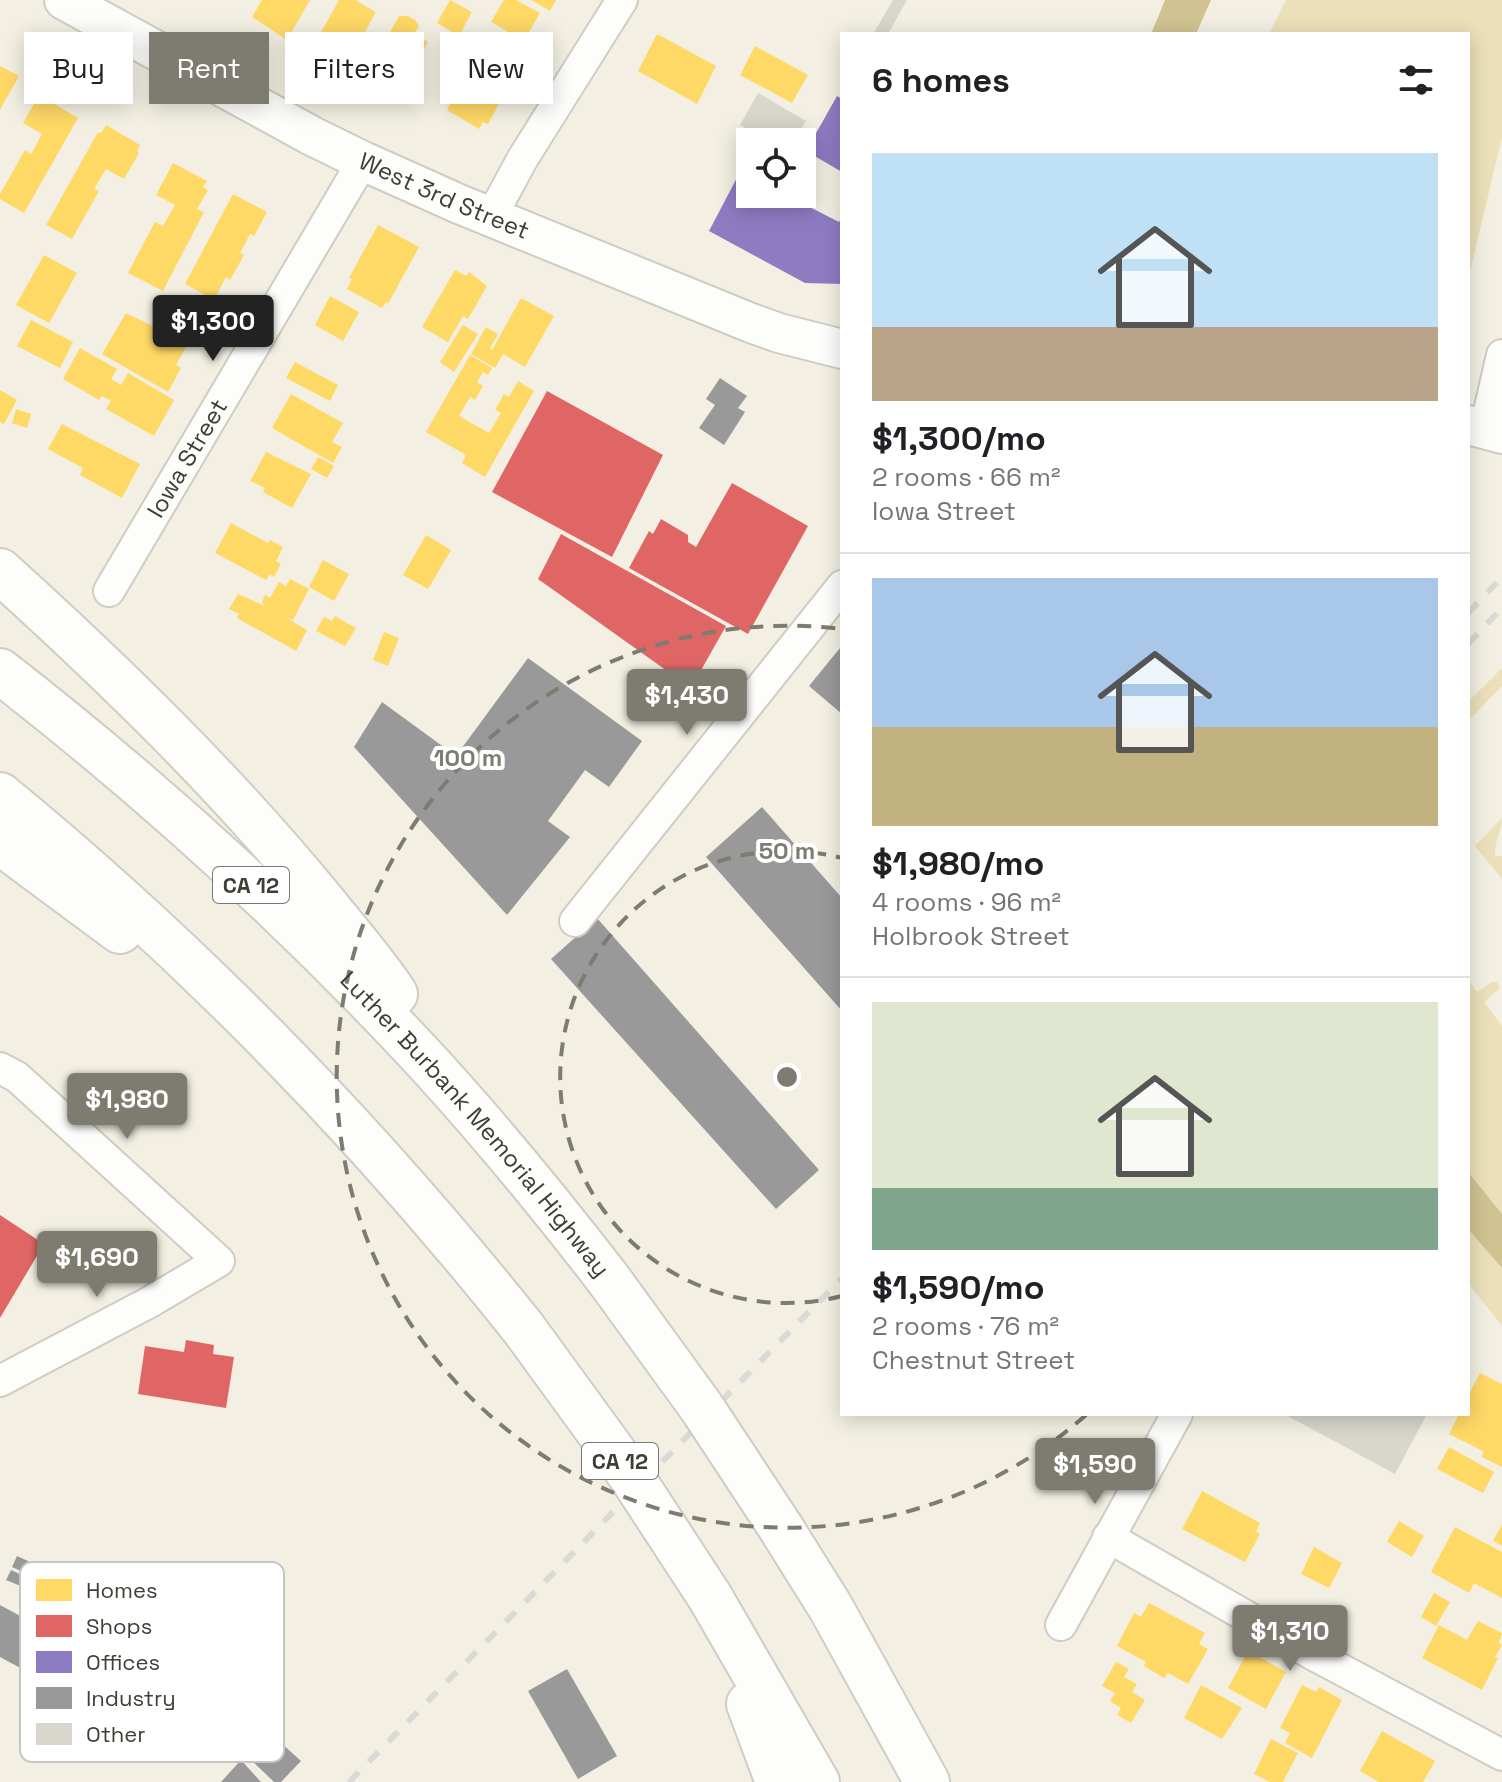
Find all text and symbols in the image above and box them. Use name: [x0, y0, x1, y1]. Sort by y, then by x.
chip: Buy: [24, 32, 133, 104]
chip: Rent: [149, 32, 269, 104]
chip: Filters: [285, 32, 424, 104]
chip: New: [440, 32, 553, 104]
icon: filters: [1394, 58, 1438, 102]
text: 6 homes: [872, 59, 1010, 102]
map controls: [736, 128, 816, 208]
button: locate: [736, 128, 816, 208]
street label: West 3rd Street: [354, 145, 534, 246]
icon: home: [1083, 205, 1227, 349]
pin: $1,300: [148, 295, 278, 363]
text: $1,300: [171, 304, 255, 338]
street label: Iowa Street: [140, 393, 234, 523]
text: $1,300/mo: [872, 417, 1046, 460]
text: 2 rooms · 66 m²: [872, 460, 1061, 494]
text: Iowa Street: [872, 494, 1016, 528]
icon: home: [1083, 630, 1227, 774]
pin: $1,430: [622, 669, 752, 737]
text: $1,430: [645, 678, 729, 712]
text: 100 m: [434, 742, 502, 773]
text: 50 m: [759, 835, 815, 866]
text: $1,980/mo: [872, 842, 1044, 885]
road number: CA 12: [213, 867, 289, 903]
text: 4 rooms · 96 m²: [872, 885, 1061, 919]
text: Holbrook Street: [872, 919, 1070, 953]
street label: Luther Burbank Memorial Highway: [334, 964, 617, 1283]
icon: home: [1083, 1054, 1227, 1198]
centre of rings: [773, 1063, 801, 1091]
pin: $1,980: [62, 1073, 192, 1141]
text: $1,980: [85, 1082, 169, 1116]
pin: $1,690: [32, 1231, 162, 1299]
text: $1,690: [55, 1240, 139, 1274]
text: $1,590/mo: [872, 1266, 1044, 1309]
text: 2 rooms · 76 m²: [872, 1309, 1059, 1343]
text: Chestnut Street: [872, 1343, 1075, 1377]
pin: $1,590: [1030, 1438, 1160, 1506]
road number: CA 12: [582, 1443, 658, 1479]
text: $1,590: [1053, 1447, 1137, 1481]
legend: [20, 1562, 284, 1762]
text: Homes: [86, 1576, 158, 1604]
pin: $1,310: [1225, 1605, 1355, 1673]
text: Shops: [86, 1612, 152, 1640]
text: $1,310: [1250, 1614, 1330, 1648]
text: Offices: [86, 1648, 160, 1676]
text: Industry: [86, 1684, 176, 1712]
text: Other: [86, 1720, 146, 1748]

